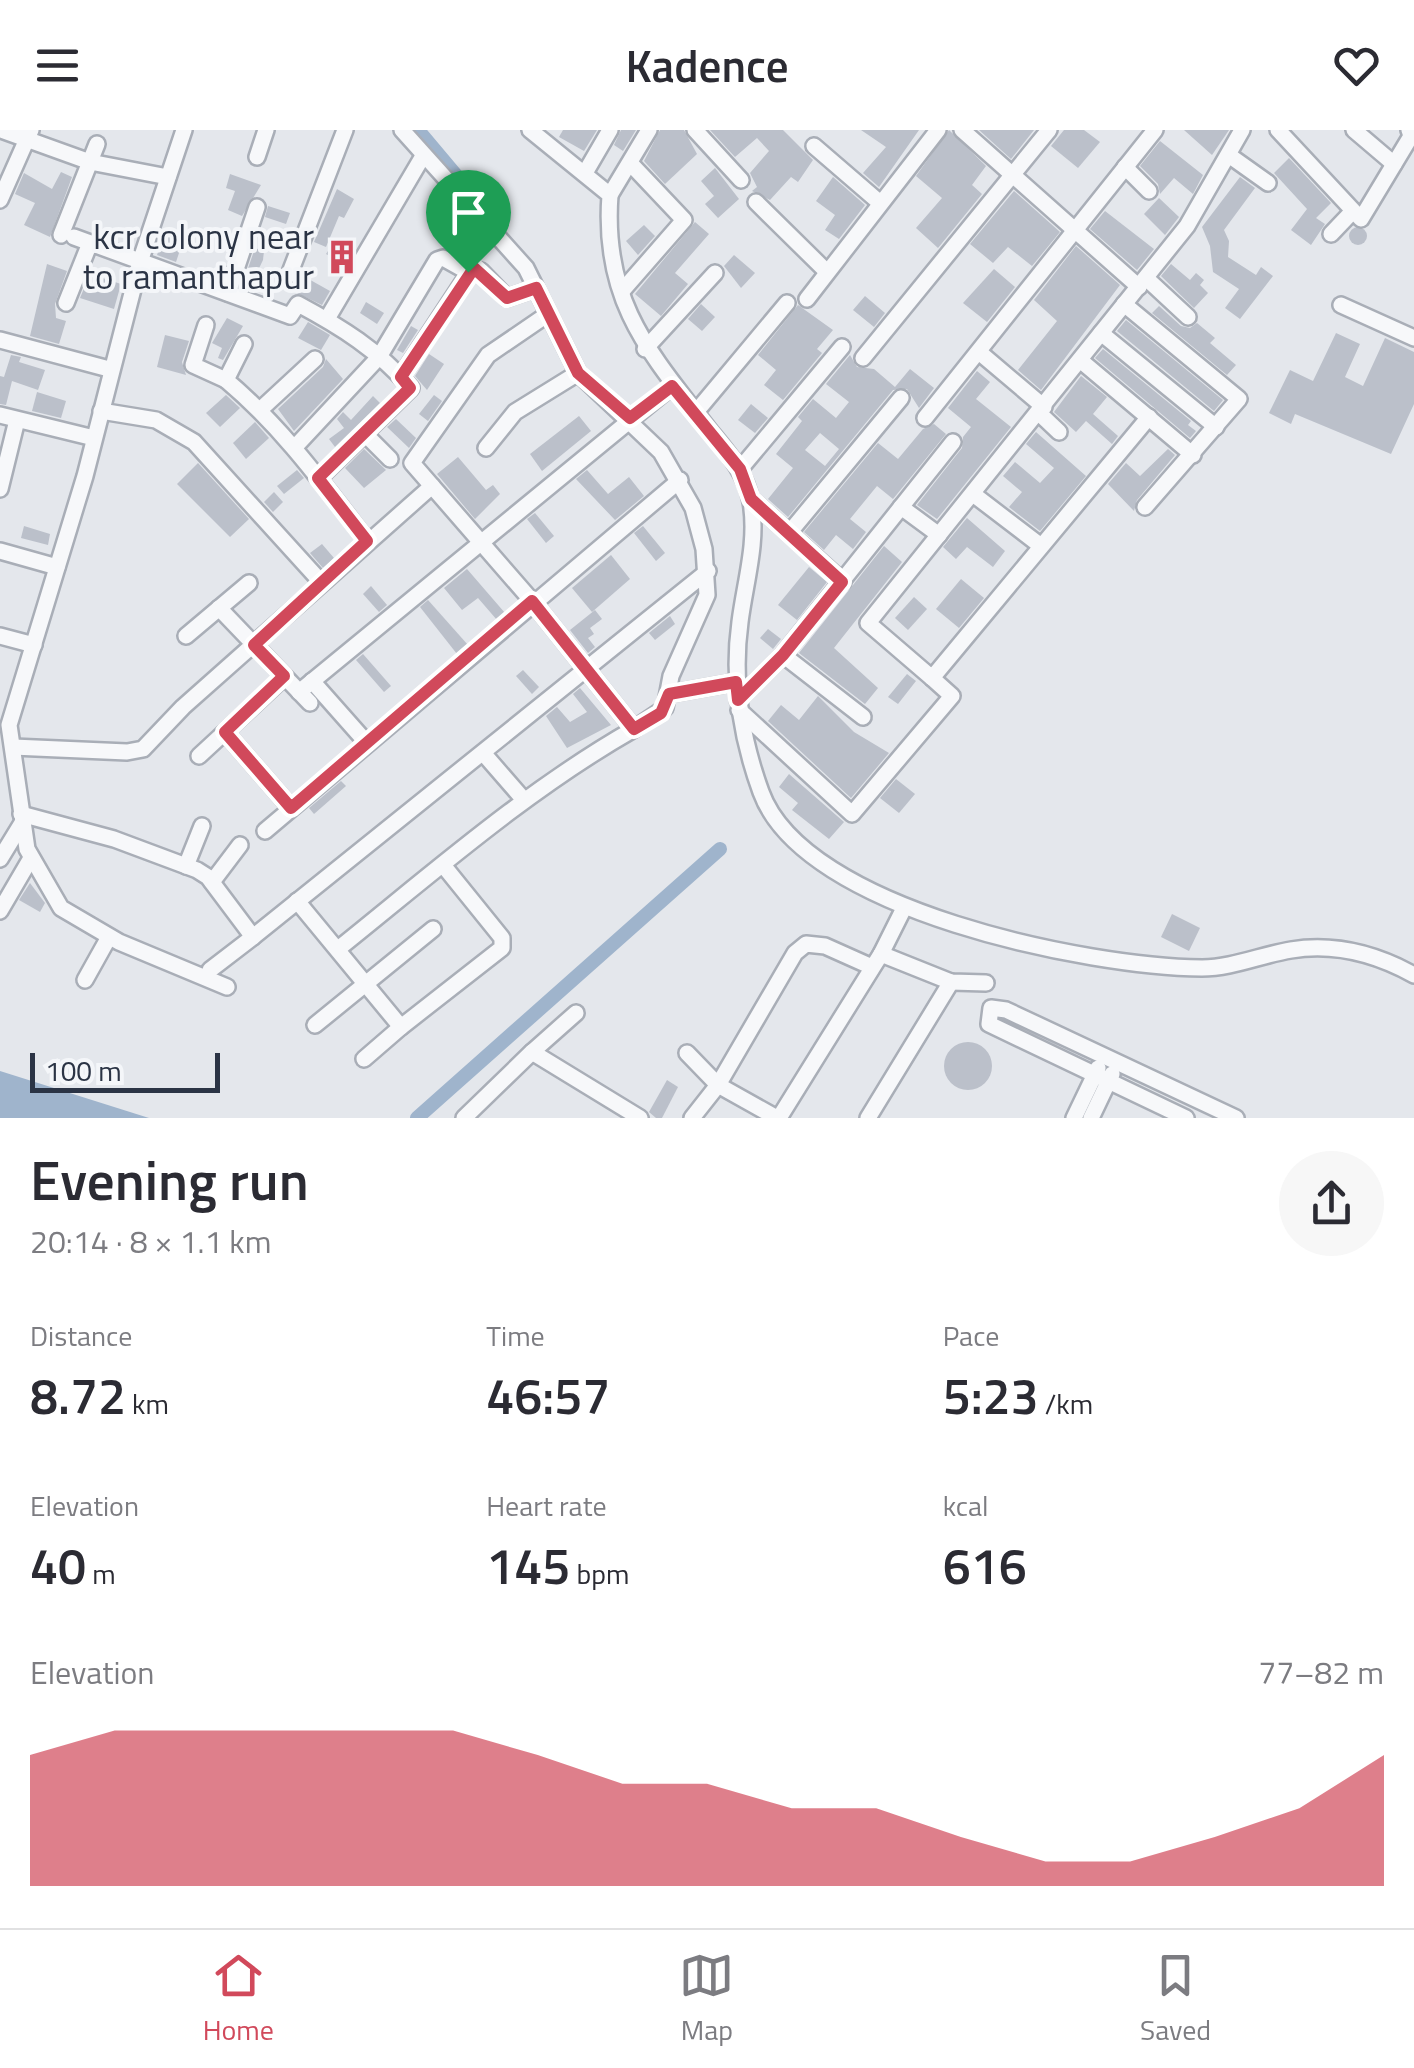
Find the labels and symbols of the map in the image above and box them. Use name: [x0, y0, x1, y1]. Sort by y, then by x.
pin: [426, 170, 511, 273]
place label: kcr colony near to ramanthapur: [83, 209, 314, 303]
building icon: kcr colony near to ramanthapur: [323, 238, 361, 276]
scale bar: [30, 1048, 220, 1093]

